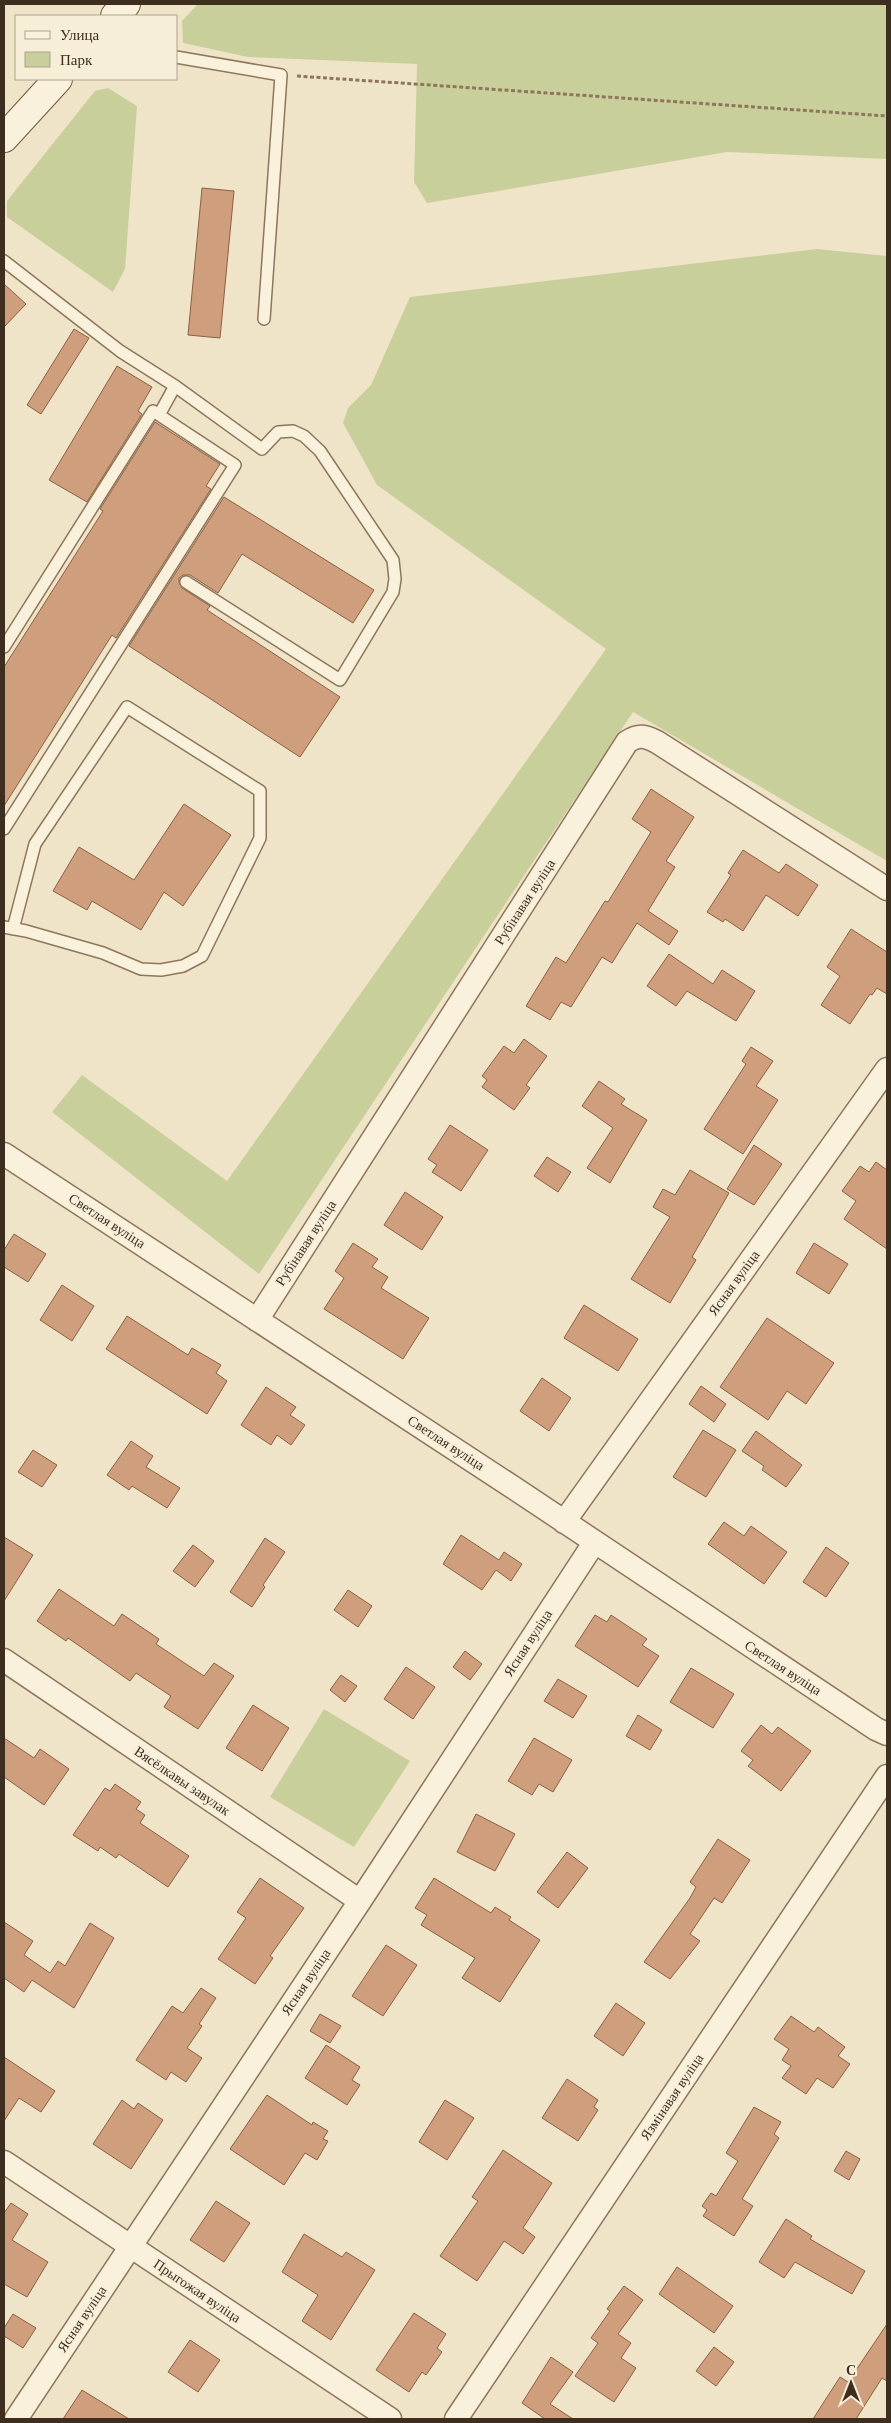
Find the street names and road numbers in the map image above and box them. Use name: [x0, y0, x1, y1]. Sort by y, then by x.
street label: Рубінавая вуліца: [492, 856, 559, 948]
street label: Светлая вуліца: [66, 1191, 149, 1252]
street label: Рубінавая вуліца: [273, 1197, 340, 1289]
street label: Ясная вуліца: [706, 1247, 763, 1318]
street label: Светлая вуліца: [405, 1413, 488, 1474]
street label: Ясная вуліца: [501, 1606, 555, 1679]
street label: Светлая вуліца: [742, 1638, 825, 1699]
street label: Вясёлкавы завулак: [131, 1744, 233, 1819]
street label: Ясная вуліца: [278, 1946, 334, 2018]
street label: Язмінавая вуліца: [638, 2050, 707, 2143]
street label: Прыгожая вуліца: [151, 2256, 244, 2326]
street label: Ясная вуліца: [54, 2283, 110, 2355]

